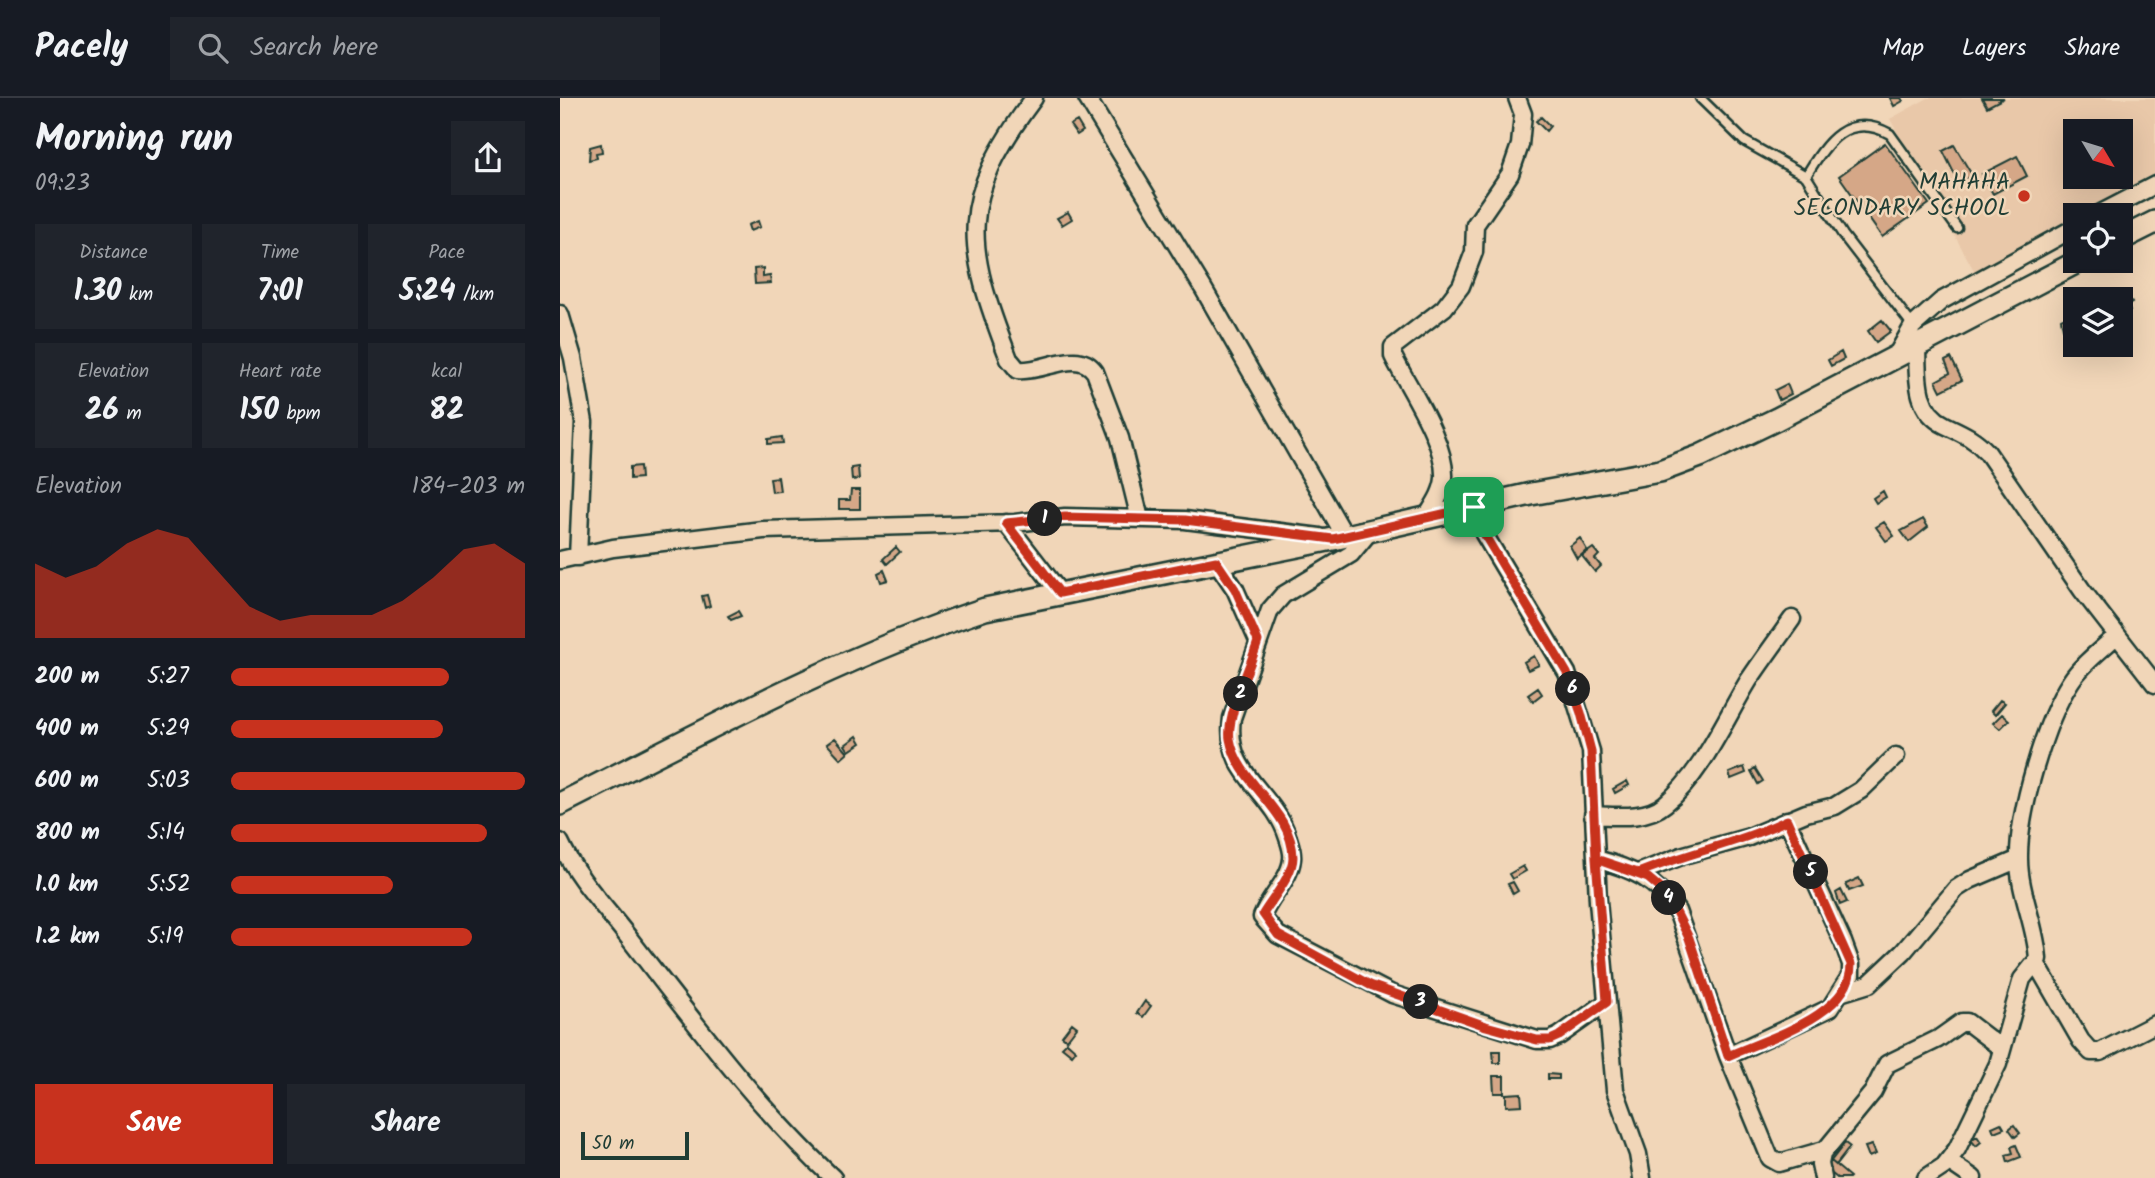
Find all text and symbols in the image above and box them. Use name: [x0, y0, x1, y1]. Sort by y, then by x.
search box: [170, 17, 660, 80]
text: Pacely: [35, 22, 128, 75]
text: Search here: [250, 27, 378, 69]
icon: search: [194, 29, 232, 67]
text: Map: [1882, 29, 1924, 68]
text: Layers: [1962, 29, 2026, 68]
text: Share: [2064, 29, 2120, 68]
text: Morning run: [35, 110, 233, 170]
north arrow: [2063, 119, 2133, 189]
map controls: [2063, 119, 2133, 357]
button: share: [451, 121, 525, 195]
place label: MAHAHA SECONDARY SCHOOL: [1794, 165, 2010, 227]
text: 09:23: [35, 166, 90, 202]
marker: MAHAHA SECONDARY SCHOOL: [2016, 188, 2032, 204]
button: locate: [2063, 203, 2133, 273]
text: Distance: [79, 238, 147, 268]
text: Time: [261, 238, 299, 268]
text: Pace: [429, 238, 465, 268]
text: 1.30: [74, 268, 121, 316]
text: 7:01: [257, 268, 303, 316]
text: 5:24: [399, 268, 456, 316]
text: km: [121, 280, 153, 310]
text: /km: [456, 280, 494, 310]
button: layers: [2063, 287, 2133, 357]
text: Elevation: [77, 357, 149, 387]
text: Heart rate: [239, 357, 321, 387]
text: kcal: [431, 357, 462, 387]
text: 26: [85, 387, 119, 435]
text: 150: [239, 387, 279, 435]
text: 82: [429, 387, 464, 435]
text: m: [119, 399, 142, 429]
text: bpm: [279, 399, 321, 429]
text: Elevation: [35, 469, 122, 505]
text: 184–203 m: [412, 469, 525, 505]
pin: [1444, 477, 1504, 537]
icon: arrive: [1455, 488, 1493, 526]
pin: 1: [1028, 502, 1063, 536]
text: 1: [1042, 503, 1047, 533]
text: 200 m: [35, 659, 100, 695]
text: 5:27: [147, 659, 189, 695]
pin: 6: [1556, 672, 1590, 706]
text: 6: [1567, 673, 1578, 703]
pin: 2: [1224, 676, 1258, 712]
text: 2: [1235, 678, 1246, 708]
text: 400 m: [35, 711, 99, 747]
text: 5:29: [147, 711, 190, 747]
text: 600 m: [35, 763, 99, 799]
text: 5:03: [147, 763, 190, 799]
text: 800 m: [35, 815, 100, 851]
text: 5:14: [147, 815, 185, 851]
pin: 5: [1794, 854, 1828, 890]
text: 5: [1806, 856, 1815, 886]
text: 1.0 km: [35, 867, 98, 903]
text: 5:52: [147, 867, 191, 903]
pin: 4: [1652, 880, 1686, 916]
text: 4: [1663, 882, 1674, 912]
text: 1.2 km: [35, 919, 100, 955]
text: 5:19: [147, 919, 183, 955]
pin: 3: [1404, 984, 1438, 1020]
text: 3: [1415, 986, 1426, 1016]
button: Save: [35, 1084, 273, 1164]
button: Share: [287, 1084, 525, 1164]
scale bar: [581, 1129, 690, 1161]
text: 50 m: [592, 1129, 634, 1159]

